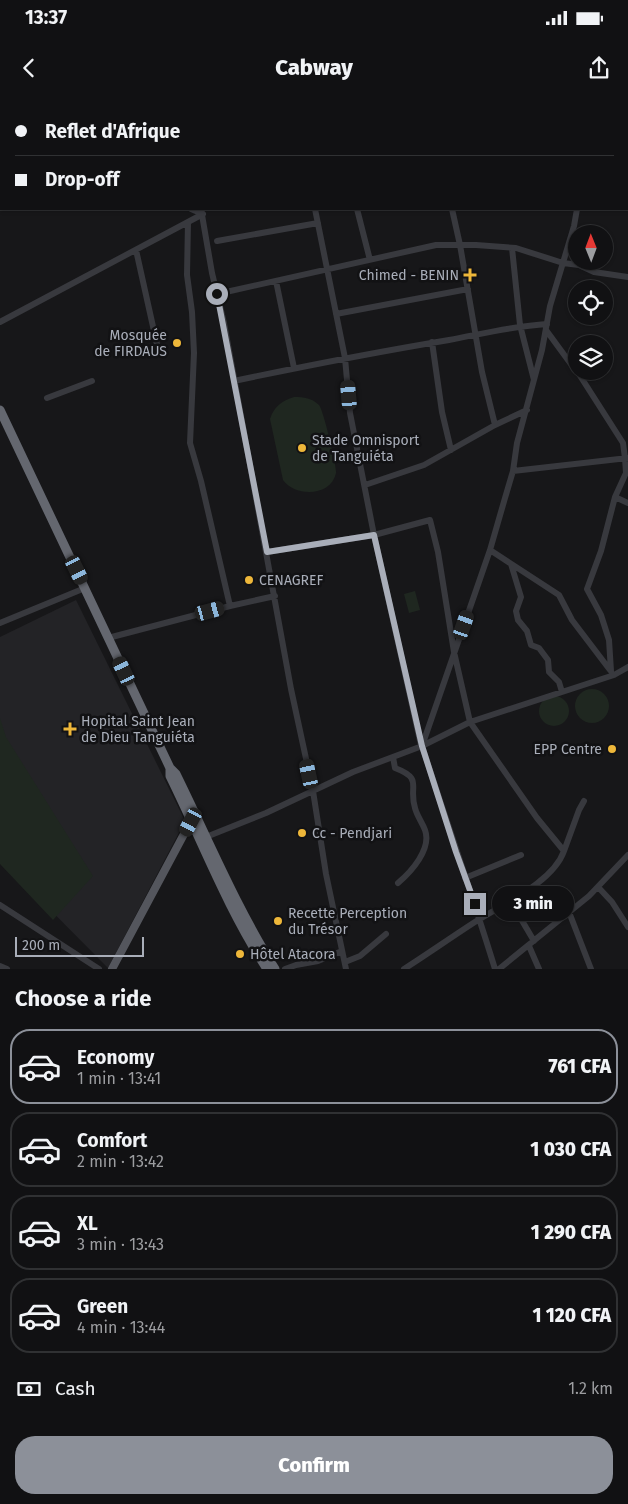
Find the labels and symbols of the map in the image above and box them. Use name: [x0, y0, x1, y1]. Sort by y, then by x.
north arrow: [568, 225, 612, 270]
place label: Chimed - BENIN: [359, 267, 459, 284]
marker: Chimed - BENIN: [463, 268, 477, 282]
route start: [206, 283, 228, 305]
place label: Mosquée de FIRDAUS: [94, 327, 167, 360]
marker: Mosquée de FIRDAUS: [171, 337, 183, 349]
car: [340, 379, 357, 411]
place label: Stade Omnisport de Tanguiéta: [312, 432, 420, 465]
marker: Stade Omnisport de Tanguiéta: [296, 442, 308, 454]
car: [63, 553, 90, 587]
place label: CENAGREF: [259, 572, 324, 589]
marker: CENAGREF: [243, 574, 255, 586]
car: [193, 600, 226, 622]
car: [452, 608, 475, 642]
car: [110, 654, 137, 688]
place label: Hopital Saint Jean de Dieu Tanguiéta: [81, 713, 195, 746]
marker: Hopital Saint Jean de Dieu Tanguiéta: [63, 722, 77, 736]
place label: EPP Centre: [533, 741, 602, 758]
marker: EPP Centre: [606, 743, 618, 755]
car: [298, 758, 319, 790]
car: [177, 805, 204, 839]
place label: Cc - Pendjari: [312, 825, 392, 842]
marker: Cc - Pendjari: [296, 827, 308, 839]
callout: 3 min: [492, 886, 575, 922]
route end: [464, 893, 486, 915]
place label: Recette Perception du Trésor: [288, 905, 407, 938]
marker: Recette Perception du Trésor: [272, 915, 284, 927]
scale bar: [15, 934, 144, 957]
place label: Hôtel Atacora: [250, 946, 336, 963]
marker: Hôtel Atacora: [234, 948, 246, 960]

